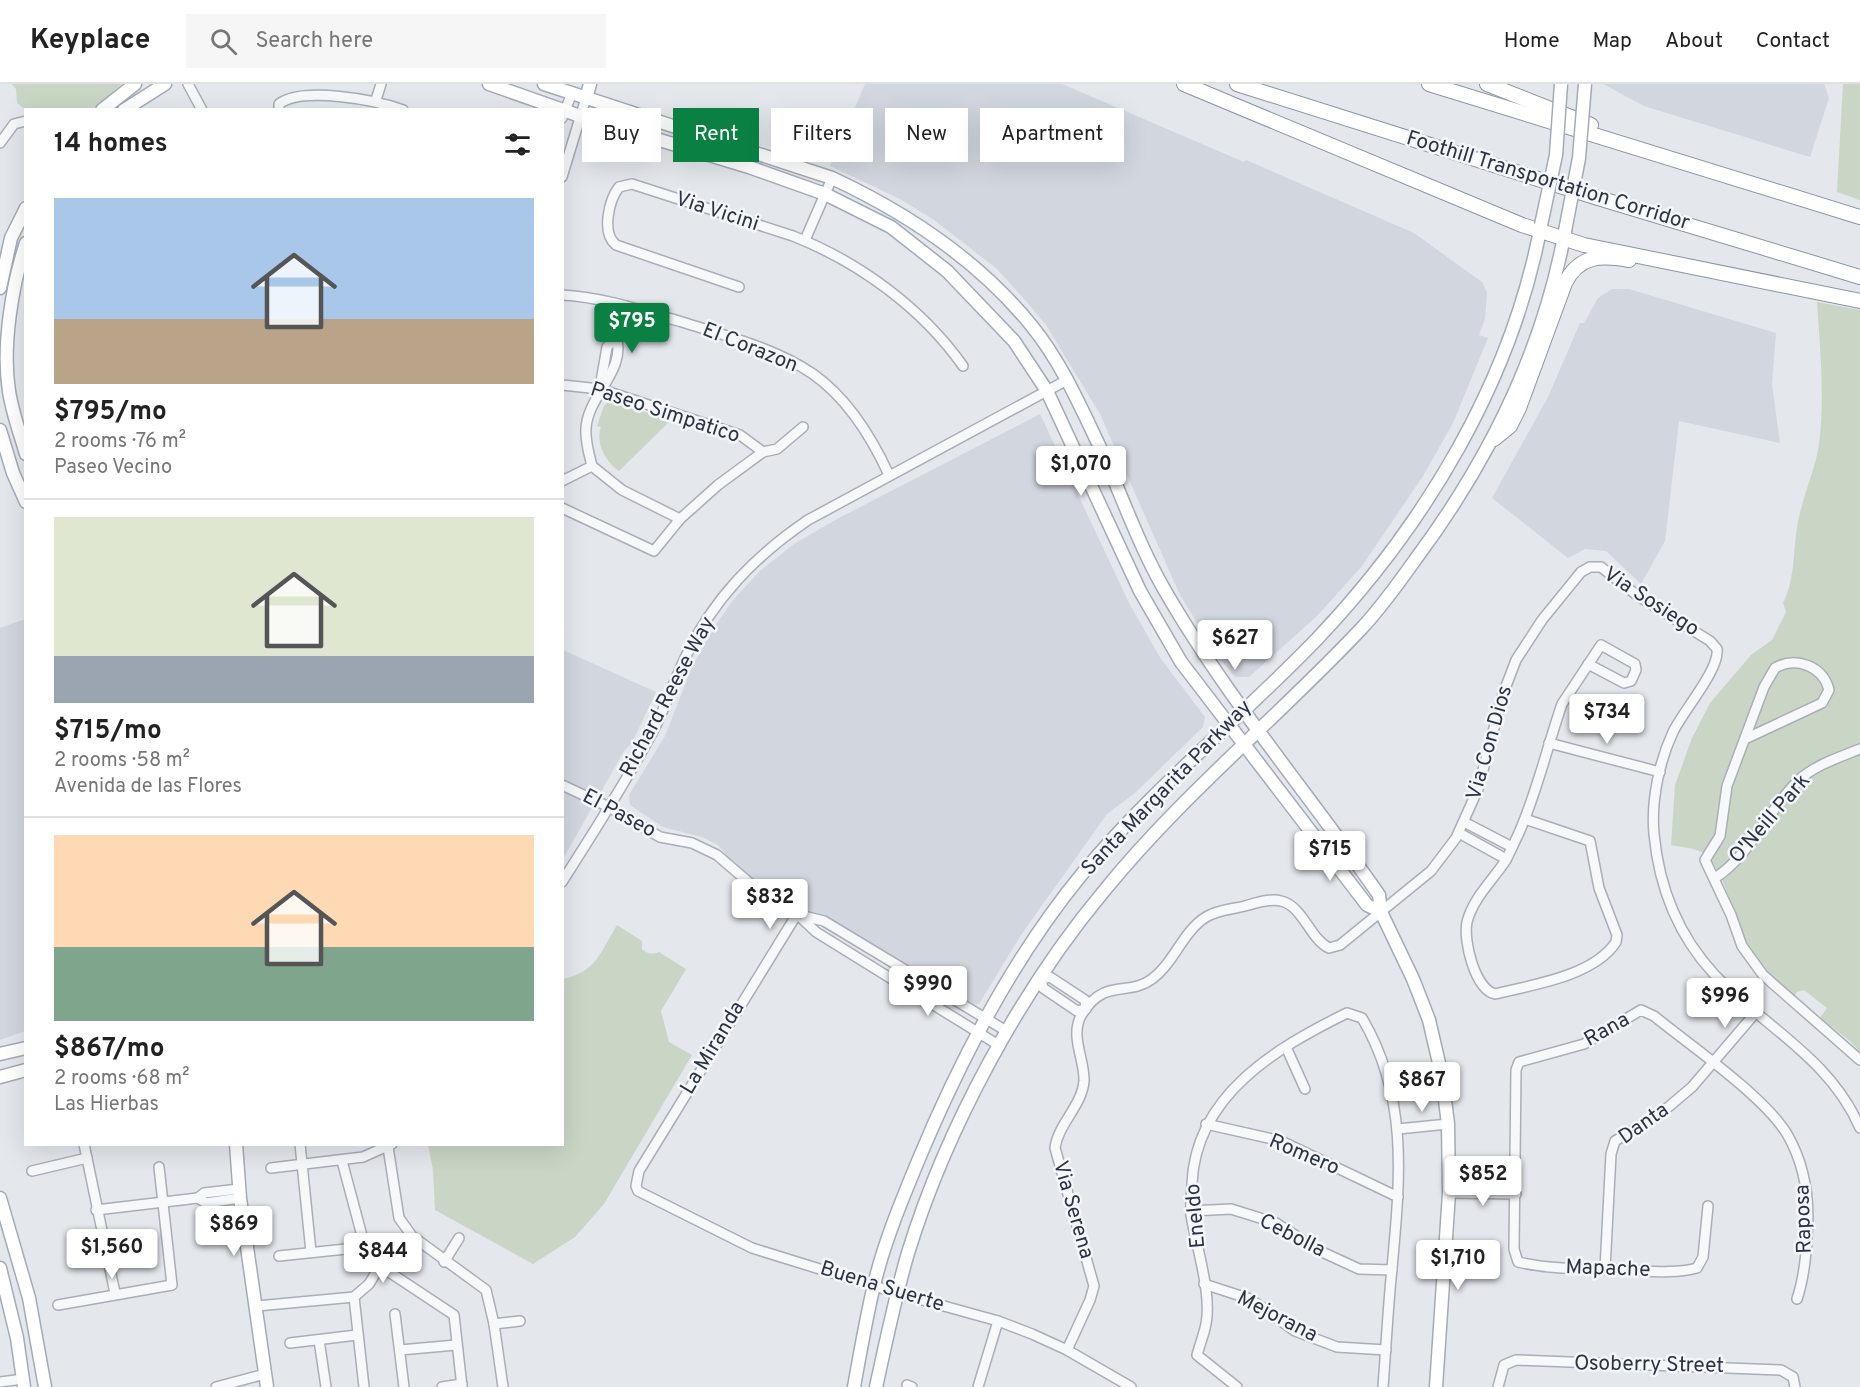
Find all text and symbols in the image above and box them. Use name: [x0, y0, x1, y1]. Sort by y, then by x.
search box: [186, 14, 606, 68]
text: Keyplace: [30, 23, 150, 59]
icon: search: [207, 25, 240, 58]
text: Search here: [255, 28, 373, 55]
text: Home: [1504, 28, 1560, 55]
text: Map: [1593, 28, 1632, 55]
text: About: [1665, 28, 1723, 55]
text: Contact: [1756, 28, 1830, 55]
chip: Buy: [582, 108, 661, 162]
chip: Rent: [673, 108, 759, 162]
chip: Filters: [771, 108, 873, 162]
chip: New: [885, 108, 968, 162]
chip: Apartment: [980, 108, 1124, 162]
street label: Foothill Transportation Corridor: [1403, 125, 1693, 237]
text: 14 homes: [54, 128, 168, 161]
icon: filters: [501, 128, 534, 161]
street label: Via Vicini: [672, 186, 762, 238]
icon: home: [240, 237, 348, 345]
pin: $795: [596, 303, 668, 354]
text: $795: [608, 309, 656, 335]
street label: El Corazon: [698, 317, 802, 379]
street label: Paseo Simpatico: [587, 376, 743, 450]
text: $795/mo: [54, 396, 167, 429]
text: 2 rooms · 76 m²: [54, 429, 186, 455]
pin: $1,070: [1032, 446, 1130, 497]
text: $1,070: [1050, 452, 1112, 478]
text: Paseo Vecino: [54, 455, 172, 481]
icon: home: [240, 556, 348, 664]
street label: Via Sosiego: [1598, 561, 1704, 643]
street label: Richard Reese Way: [614, 612, 722, 782]
pin: $627: [1199, 620, 1271, 671]
text: $627: [1211, 626, 1259, 652]
street label: Via Con Dios: [1461, 683, 1519, 803]
street label: Santa Margarita Parkway: [1076, 694, 1258, 882]
pin: $734: [1571, 694, 1643, 745]
text: $734: [1583, 700, 1631, 726]
text: $715/mo: [54, 715, 162, 748]
text: 2 rooms · 58 m²: [54, 748, 190, 774]
street label: O'Neill Park: [1724, 768, 1816, 870]
text: Avenida de las Flores: [54, 774, 242, 800]
street label: El Paseo: [577, 783, 661, 845]
pin: $715: [1294, 831, 1366, 882]
text: $715: [1308, 837, 1352, 863]
icon: home: [240, 874, 348, 982]
pin: $832: [734, 879, 806, 930]
text: $832: [746, 885, 794, 911]
pin: $990: [892, 966, 964, 1017]
text: $990: [903, 972, 953, 998]
pin: $996: [1689, 978, 1761, 1029]
text: $996: [1701, 984, 1749, 1010]
street label: La Miranda: [675, 996, 751, 1100]
street label: Rana: [1579, 1007, 1635, 1053]
text: $867/mo: [54, 1033, 164, 1066]
pin: $867: [1386, 1062, 1458, 1113]
text: 2 rooms · 68 m²: [54, 1066, 190, 1092]
text: $867: [1398, 1068, 1446, 1094]
text: Las Hierbas: [54, 1092, 159, 1118]
street label: Danta: [1614, 1097, 1674, 1151]
street label: Romero: [1265, 1128, 1343, 1182]
pin: $852: [1447, 1156, 1519, 1207]
street label: Via Serena: [1046, 1158, 1100, 1262]
text: $852: [1458, 1162, 1508, 1188]
street label: Eneldo: [1180, 1182, 1212, 1250]
street label: Raposa: [1789, 1184, 1819, 1254]
pin: $869: [198, 1206, 270, 1257]
street label: Cebolla: [1254, 1208, 1330, 1264]
text: $869: [209, 1212, 259, 1238]
pin: $1,560: [63, 1229, 161, 1280]
pin: $844: [347, 1233, 419, 1284]
text: $1,560: [81, 1235, 143, 1261]
text: $844: [358, 1239, 408, 1265]
pin: $1,710: [1409, 1240, 1507, 1291]
text: $1,710: [1430, 1246, 1486, 1272]
street label: Mapache: [1565, 1254, 1651, 1284]
street label: Buena Suerte: [817, 1255, 947, 1319]
street label: Mejorana: [1232, 1285, 1322, 1349]
street label: Osoberry Street: [1574, 1350, 1724, 1380]

